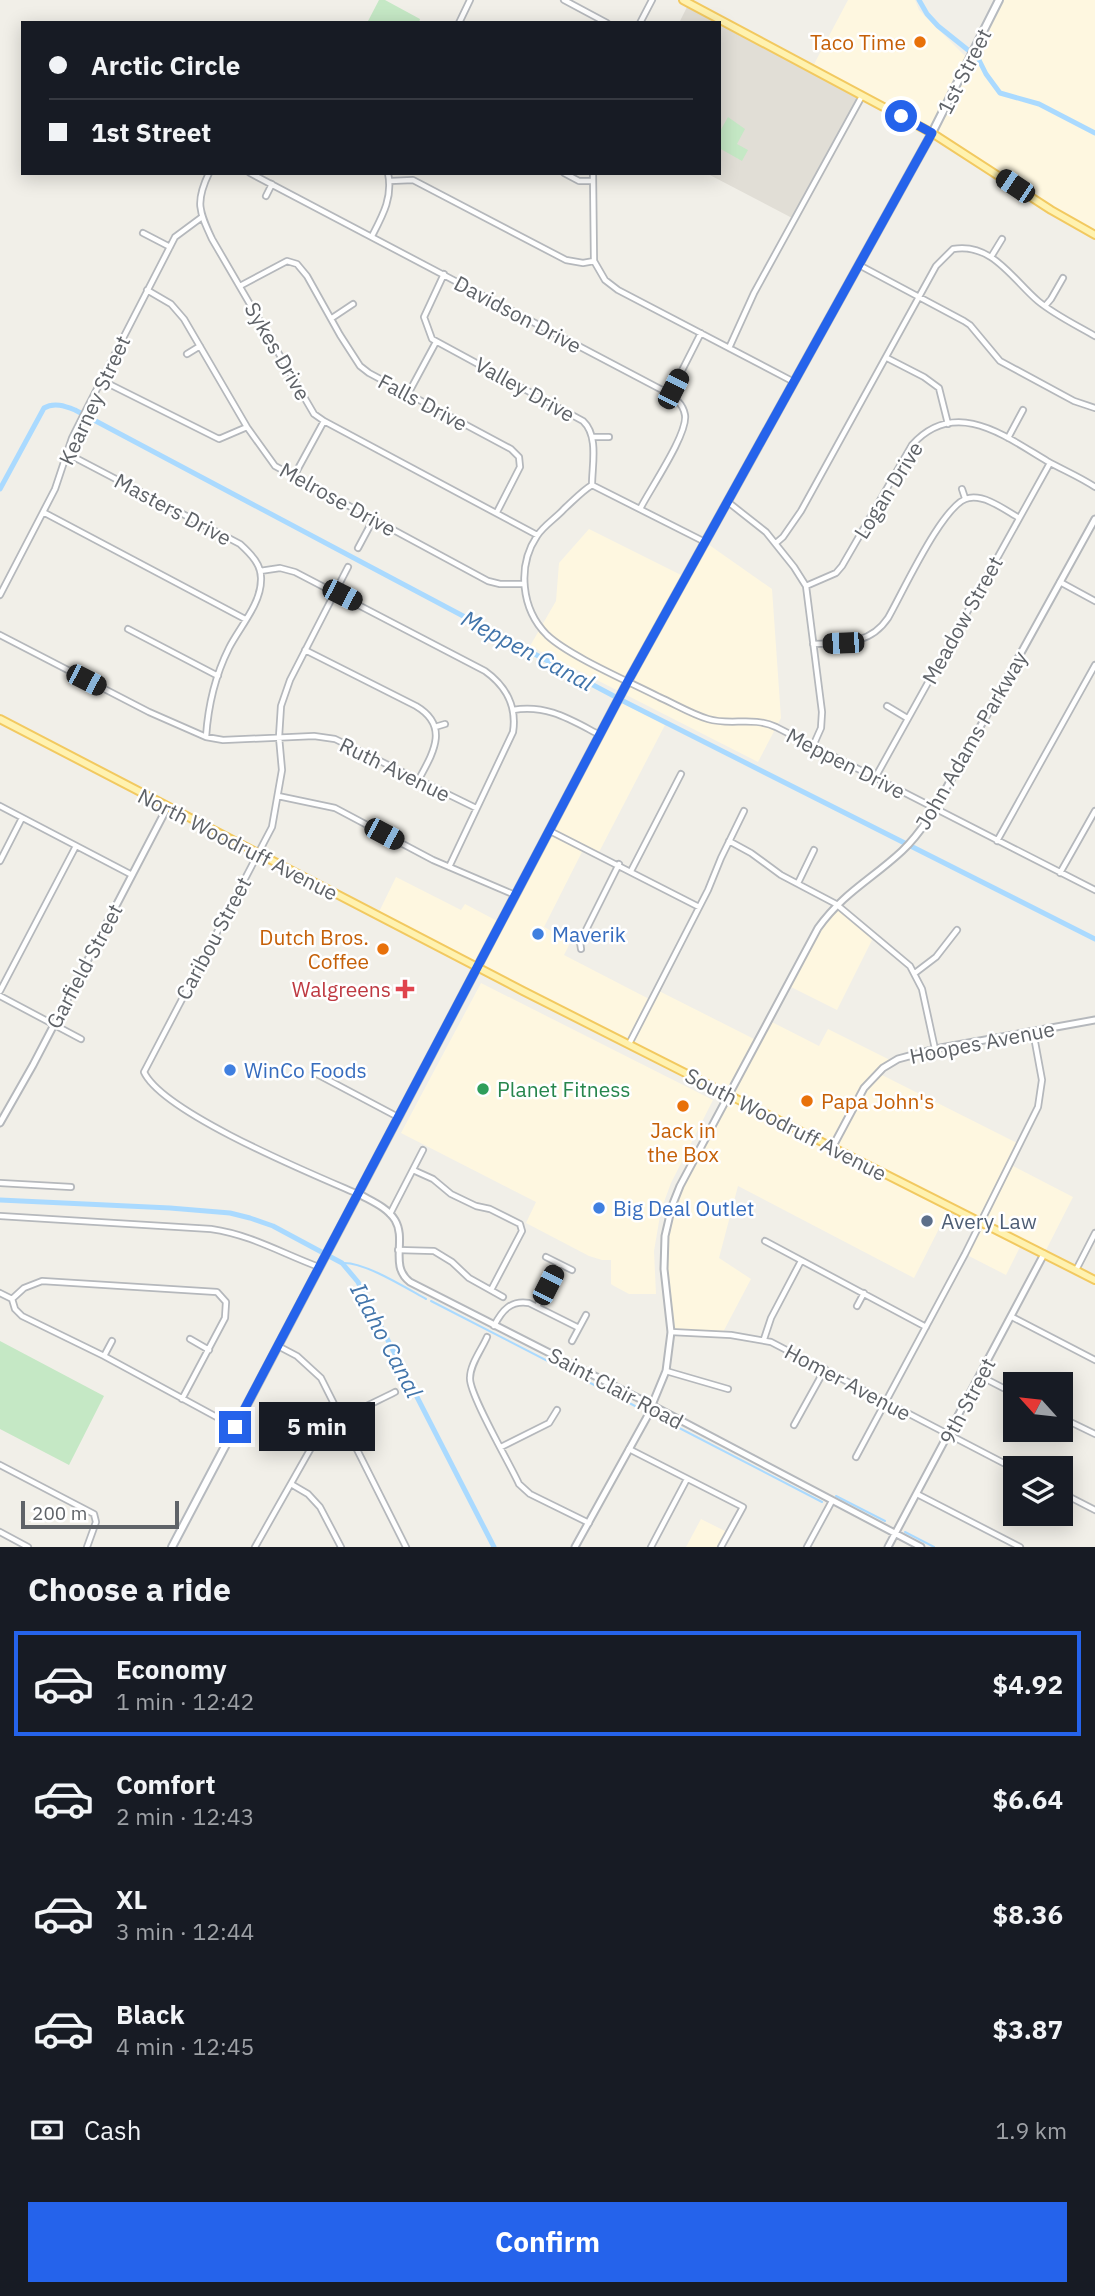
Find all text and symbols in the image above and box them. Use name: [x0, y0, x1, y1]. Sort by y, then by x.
street label: 1st Street: [931, 23, 997, 119]
place label: Taco Time: [810, 28, 906, 56]
marker: Taco Time: [912, 34, 928, 50]
text: Arctic Circle: [91, 48, 240, 82]
route start: [885, 100, 917, 132]
text: 1st Street: [91, 115, 211, 149]
car: [992, 166, 1039, 206]
street label: Davidson Drive: [449, 269, 587, 359]
street label: Sykes Drive: [239, 297, 317, 405]
street label: Kearney Street: [52, 331, 136, 469]
street label: Valley Drive: [470, 350, 580, 428]
car: [655, 366, 692, 412]
street label: Falls Drive: [373, 367, 473, 437]
street label: Logan Drive: [847, 436, 929, 544]
street label: Melrose Drive: [275, 455, 401, 543]
street label: Masters Drive: [110, 466, 236, 552]
street label: Meadow Street: [915, 551, 1009, 689]
car: [319, 576, 366, 614]
water label: Meppen Canal: [457, 603, 600, 698]
car: [822, 632, 865, 654]
street label: John Adams Parkway: [908, 645, 1034, 834]
car: [63, 661, 110, 699]
street label: Meppen Drive: [782, 721, 910, 805]
street label: Ruth Avenue: [335, 730, 455, 808]
street label: North Woodruff Avenue: [133, 781, 343, 907]
car: [361, 815, 408, 853]
street label: Caribou Street: [169, 872, 257, 1004]
street label: Garfield Street: [39, 899, 129, 1033]
place label: Maverik: [552, 920, 626, 948]
place label: Dutch Bros. Coffee: [259, 923, 369, 975]
marker: Maverik: [530, 926, 546, 942]
marker: Dutch Bros. Coffee: [375, 941, 391, 957]
place label: Walgreens: [292, 975, 391, 1003]
marker: Walgreens: [397, 981, 413, 997]
street label: Hoopes Avenue: [907, 1014, 1057, 1070]
place label: WinCo Foods: [244, 1056, 367, 1084]
street label: South Woodruff Avenue: [680, 1061, 892, 1187]
marker: WinCo Foods: [222, 1062, 238, 1078]
place label: Planet Fitness: [497, 1075, 631, 1103]
marker: Planet Fitness: [475, 1081, 491, 1097]
place label: Papa John's: [821, 1087, 934, 1115]
marker: Papa John's: [799, 1093, 815, 1109]
marker: Jack in the Box: [675, 1098, 691, 1114]
place label: Jack in the Box: [647, 1116, 719, 1168]
place label: Big Deal Outlet: [613, 1194, 754, 1222]
marker: Big Deal Outlet: [591, 1200, 607, 1216]
place label: Avery Law: [941, 1207, 1037, 1235]
marker: Avery Law: [919, 1213, 935, 1229]
car: [530, 1262, 567, 1308]
water label: Idaho Canal: [344, 1277, 430, 1404]
street label: Homer Avenue: [780, 1337, 916, 1427]
street label: Saint Clair Road: [544, 1341, 688, 1435]
street label: 9th Street: [932, 1353, 1002, 1449]
north arrow: [1003, 1372, 1073, 1442]
map controls: [1003, 1372, 1073, 1526]
callout: 5 min: [260, 1402, 375, 1452]
route end: [219, 1411, 251, 1443]
text: 5 min: [287, 1411, 347, 1441]
button: layers: [1003, 1456, 1073, 1526]
scale bar: [21, 1498, 178, 1530]
text: 200 m: [32, 1501, 87, 1525]
text: Choose a ride: [28, 1568, 231, 1610]
icon: car: [32, 1652, 95, 1715]
text: Economy: [116, 1652, 227, 1686]
text: $4.92: [993, 1667, 1063, 1701]
text: 1 min · 12:42: [116, 1686, 254, 1716]
icon: car: [32, 1767, 95, 1830]
text: Comfort: [116, 1767, 215, 1801]
text: $6.64: [993, 1782, 1063, 1816]
text: 2 min · 12:43: [116, 1801, 254, 1831]
icon: car: [32, 1882, 95, 1945]
text: XL: [116, 1882, 147, 1916]
text: $8.36: [993, 1897, 1063, 1931]
text: 3 min · 12:44: [116, 1916, 254, 1946]
icon: car: [32, 1997, 95, 2060]
text: Black: [116, 1997, 184, 2031]
text: $3.87: [993, 2012, 1063, 2046]
text: 4 min · 12:45: [116, 2031, 254, 2061]
icon: cash: [28, 2111, 66, 2149]
text: Cash: [84, 2113, 141, 2147]
text: 1.9 km: [996, 2115, 1067, 2145]
button: Confirm: [28, 2202, 1067, 2282]

